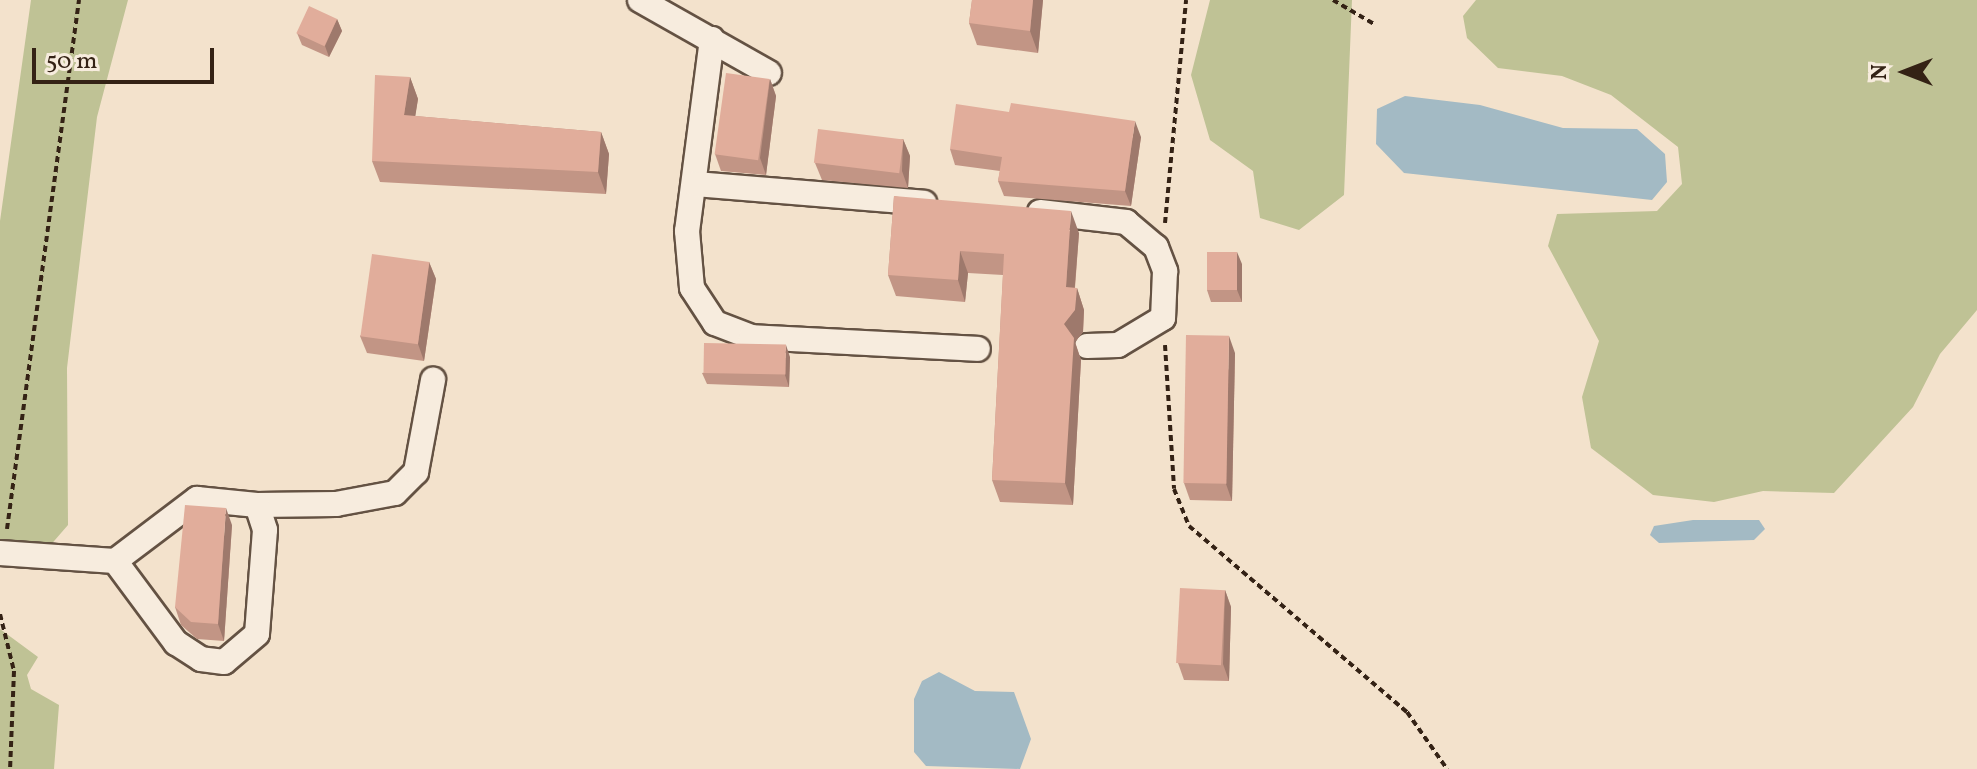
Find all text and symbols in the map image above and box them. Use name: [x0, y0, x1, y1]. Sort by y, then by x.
scale bar: [36, 32, 218, 82]
north arrow: [1865, 32, 1945, 112]
text: 50 m: [46, 45, 98, 79]
text: N: [1865, 64, 1896, 80]

